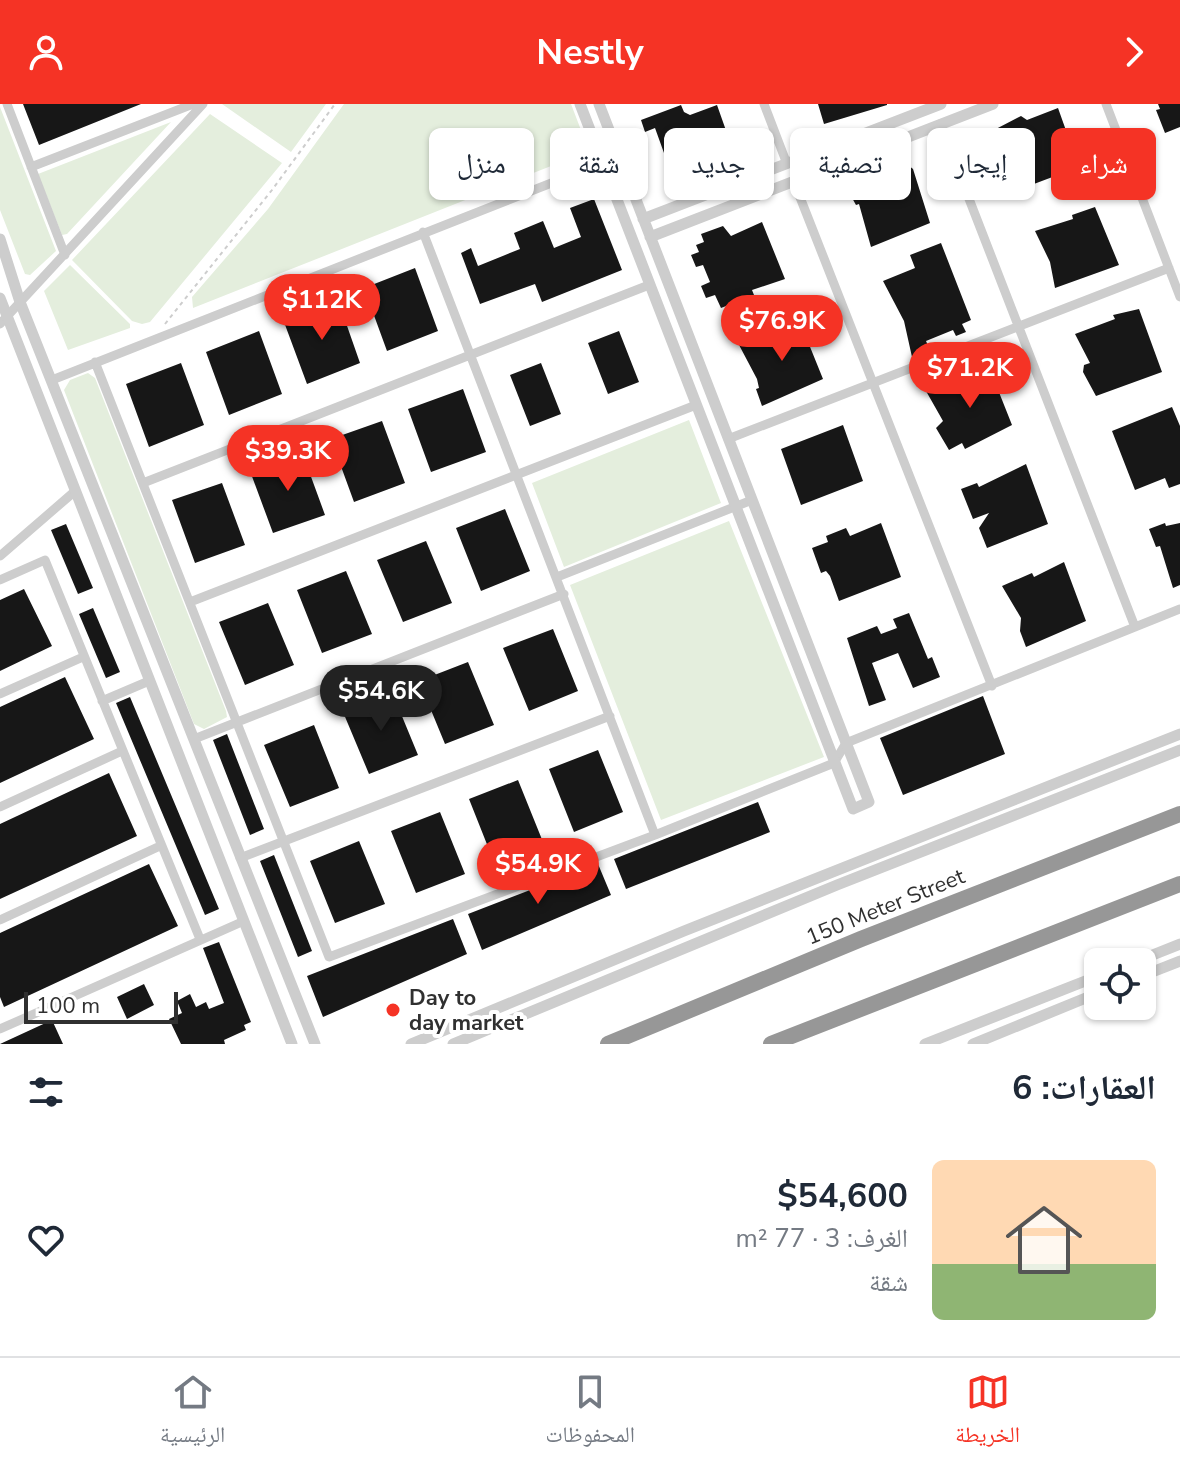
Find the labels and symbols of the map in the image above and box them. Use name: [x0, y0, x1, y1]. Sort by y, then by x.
pin: $112K: [266, 274, 378, 342]
pin: $76.9K: [717, 295, 847, 363]
pin: $71.2K: [905, 342, 1035, 410]
pin: $39.3K: [223, 425, 353, 493]
pin: $54.6K: [316, 665, 446, 733]
pin: $54.9K: [473, 838, 603, 906]
street label: 150 Meter Street: [802, 861, 969, 952]
place label: Day to day market: [409, 983, 524, 1038]
scale bar: [24, 988, 178, 1024]
marker: Day to day market: [384, 1001, 402, 1019]

